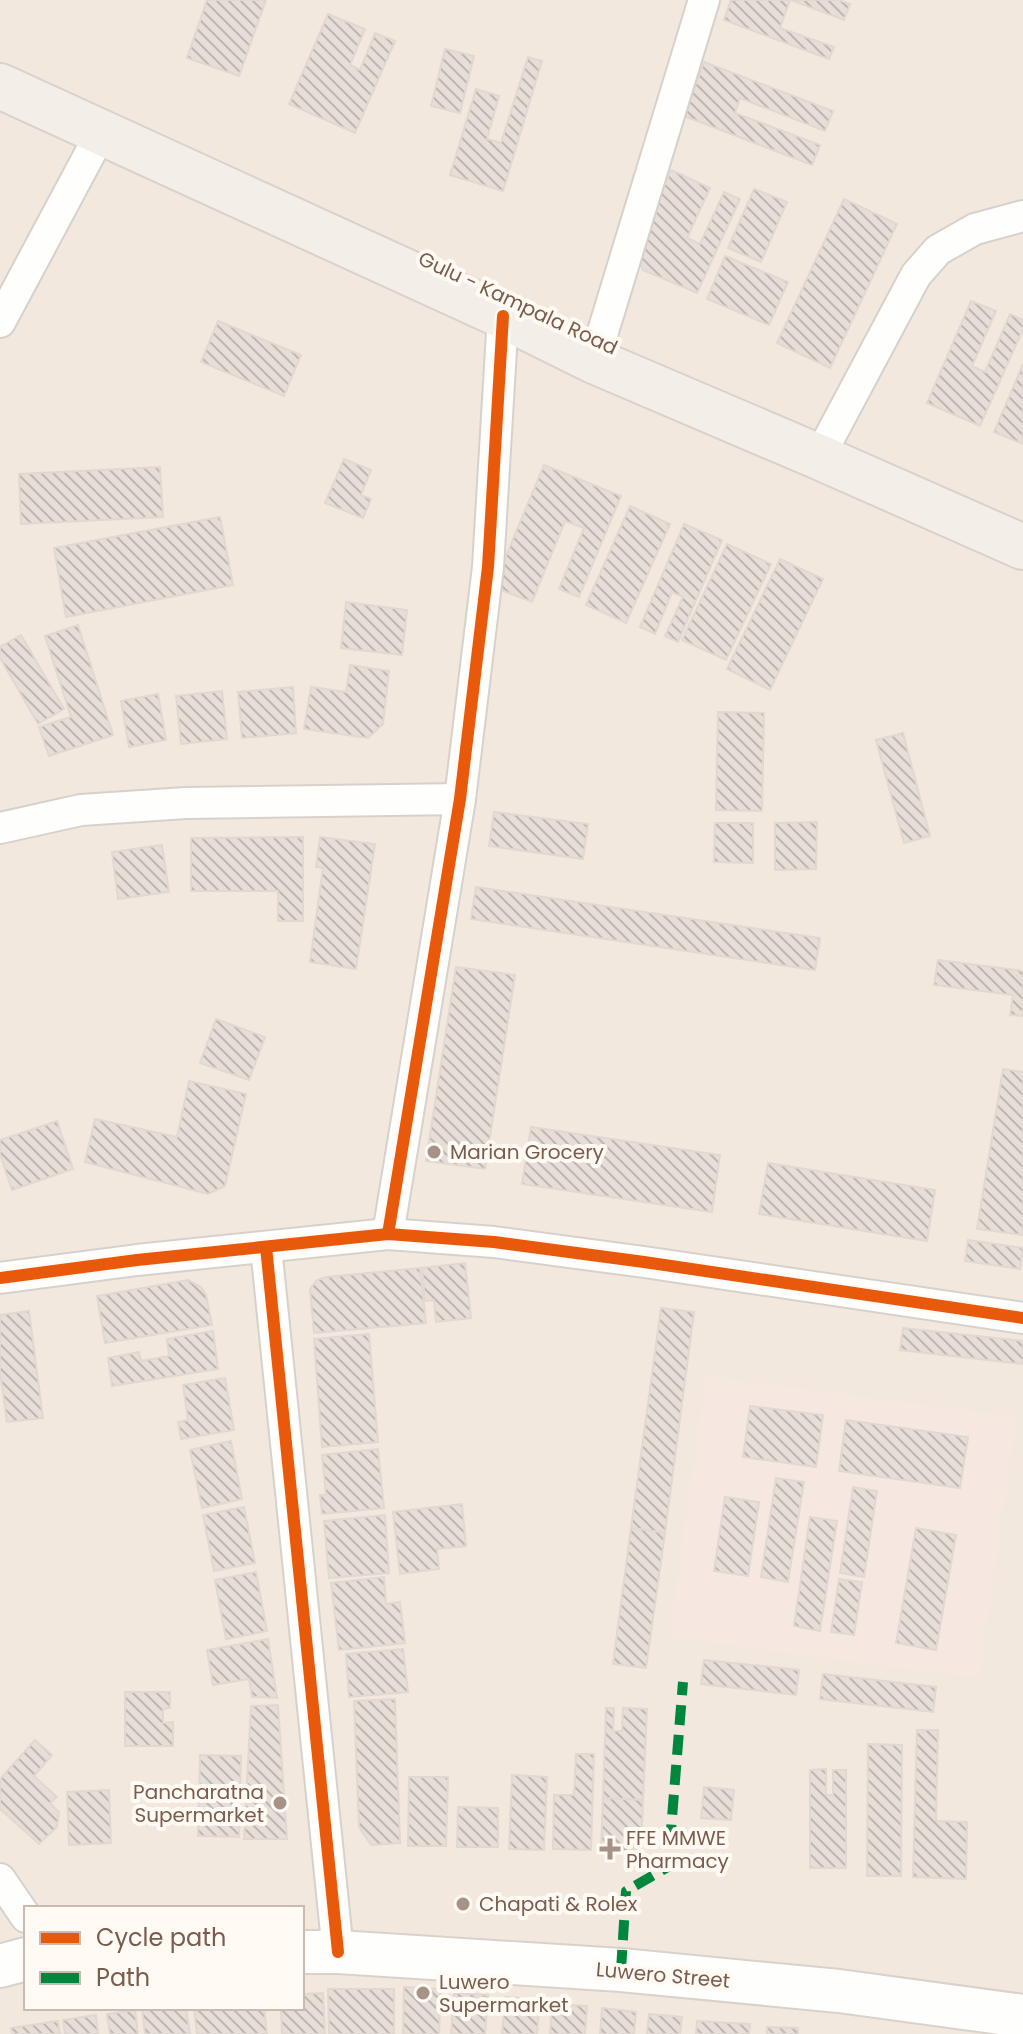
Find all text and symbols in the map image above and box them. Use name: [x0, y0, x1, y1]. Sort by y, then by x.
street label: Gulu - Kampala Road: [414, 245, 622, 361]
place label: Marian Grocery: [450, 1138, 604, 1166]
marker: Marian Grocery: [425, 1143, 443, 1161]
place label: Pancharatna Supermarket: [133, 1778, 264, 1829]
marker: Pancharatna Supermarket: [271, 1794, 289, 1812]
place label: FFE MMWE Pharmacy: [626, 1824, 729, 1875]
marker: FFE MMWE Pharmacy: [601, 1840, 619, 1858]
place label: Chapati & Rolex: [479, 1890, 638, 1918]
marker: Chapati & Rolex: [454, 1895, 472, 1913]
legend: [24, 1906, 304, 2010]
text: Cycle path: [96, 1921, 226, 1954]
street label: Luwero Street: [595, 1955, 731, 1995]
text: Path: [96, 1961, 150, 1994]
place label: Luwero Supermarket: [439, 1968, 568, 2019]
marker: Luwero Supermarket: [414, 1984, 432, 2002]

